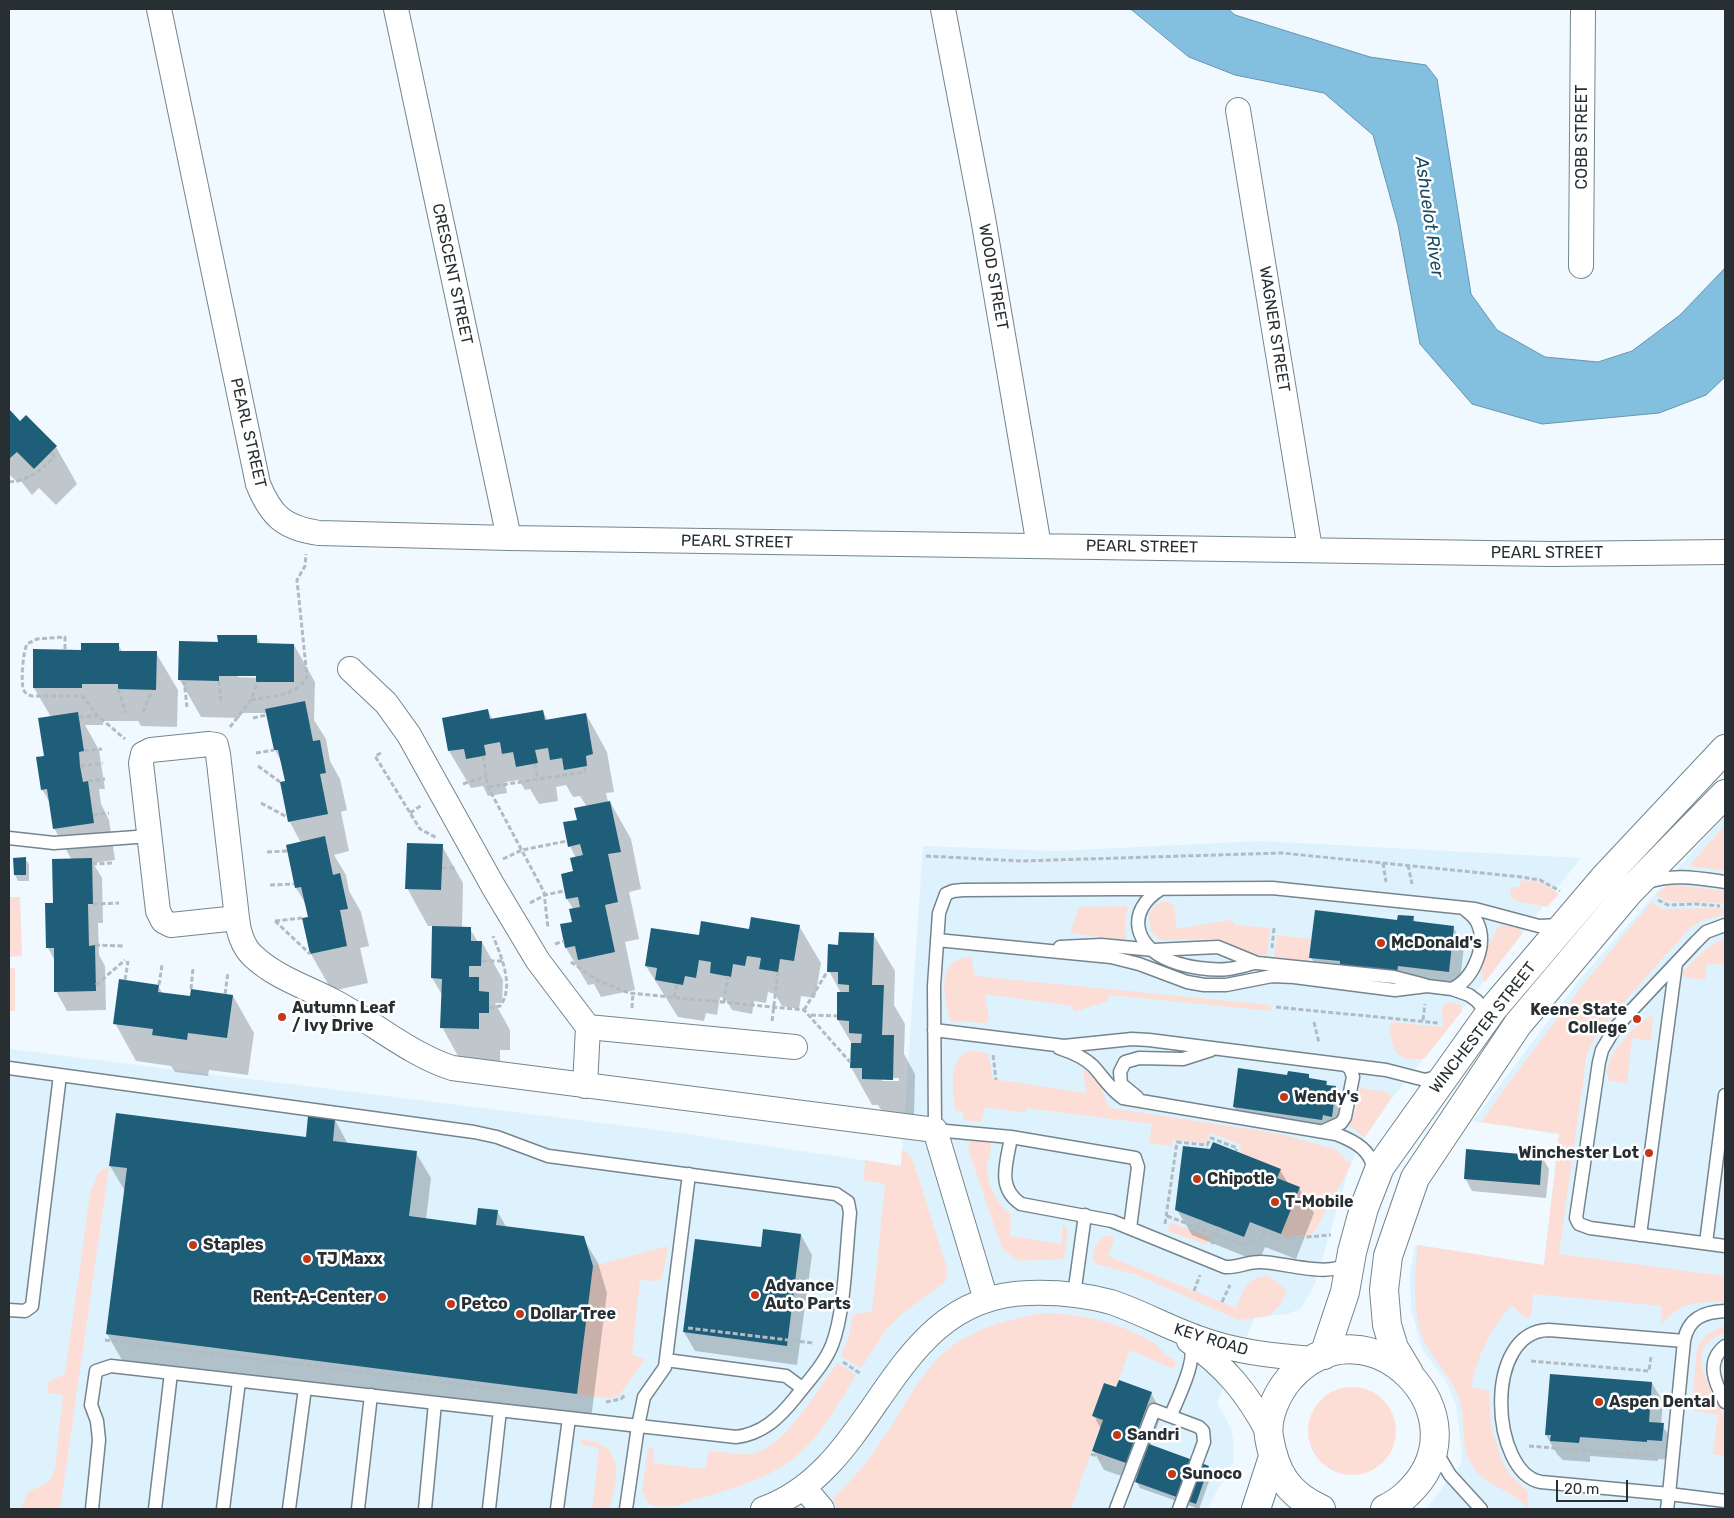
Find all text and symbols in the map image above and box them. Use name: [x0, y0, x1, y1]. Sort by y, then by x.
street label: COBB STREET: [1572, 84, 1592, 190]
water label: Ashuelot River: [1410, 155, 1448, 279]
street label: CRESCENT STREET: [428, 202, 476, 346]
street label: WOOD STREET: [974, 222, 1012, 332]
street label: WAGNER STREET: [1255, 265, 1293, 393]
street label: PEARL STREET: [226, 376, 270, 490]
street label: PEARL STREET: [681, 531, 793, 553]
street label: PEARL STREET: [1086, 536, 1198, 558]
street label: PEARL STREET: [1491, 543, 1603, 563]
place label: McDonald's: [1391, 933, 1482, 953]
marker: McDonald's: [1375, 937, 1387, 949]
street label: WINCHESTER STREET: [1426, 958, 1540, 1098]
place label: Autumn Leaf / Ivy Drive: [292, 998, 395, 1036]
place label: Keene State College: [1530, 1000, 1627, 1038]
marker: Autumn Leaf / Ivy Drive: [276, 1011, 288, 1023]
marker: Keene State College: [1631, 1013, 1643, 1025]
place label: Wendy's: [1294, 1087, 1359, 1107]
marker: Wendy's: [1278, 1091, 1290, 1103]
place label: Winchester Lot: [1518, 1143, 1639, 1163]
marker: Winchester Lot: [1643, 1147, 1655, 1159]
place label: Chipotle: [1207, 1169, 1275, 1189]
marker: Chipotle: [1191, 1173, 1203, 1185]
place label: T-Mobile: [1285, 1192, 1353, 1212]
marker: T-Mobile: [1269, 1196, 1281, 1208]
place label: Staples: [203, 1235, 264, 1255]
marker: Staples: [187, 1239, 199, 1251]
place label: TJ Maxx: [317, 1249, 383, 1269]
marker: TJ Maxx: [301, 1253, 313, 1265]
place label: Advance Auto Parts: [765, 1276, 851, 1314]
place label: Rent-A-Center: [253, 1287, 372, 1307]
marker: Advance Auto Parts: [749, 1289, 761, 1301]
marker: Rent-A-Center: [376, 1291, 388, 1303]
place label: Petco: [461, 1294, 508, 1314]
marker: Petco: [445, 1298, 457, 1310]
place label: Dollar Tree: [530, 1304, 616, 1324]
marker: Dollar Tree: [514, 1308, 526, 1320]
street label: KEY ROAD: [1172, 1320, 1250, 1360]
place label: Aspen Dental: [1609, 1392, 1715, 1412]
marker: Aspen Dental: [1593, 1396, 1605, 1408]
place label: Sandri: [1127, 1425, 1179, 1445]
marker: Sandri: [1111, 1429, 1123, 1441]
place label: Sunoco: [1182, 1464, 1242, 1484]
marker: Sunoco: [1166, 1468, 1178, 1480]
scale bar: [1559, 1470, 1632, 1502]
text: 20 m: [1564, 1480, 1599, 1498]

